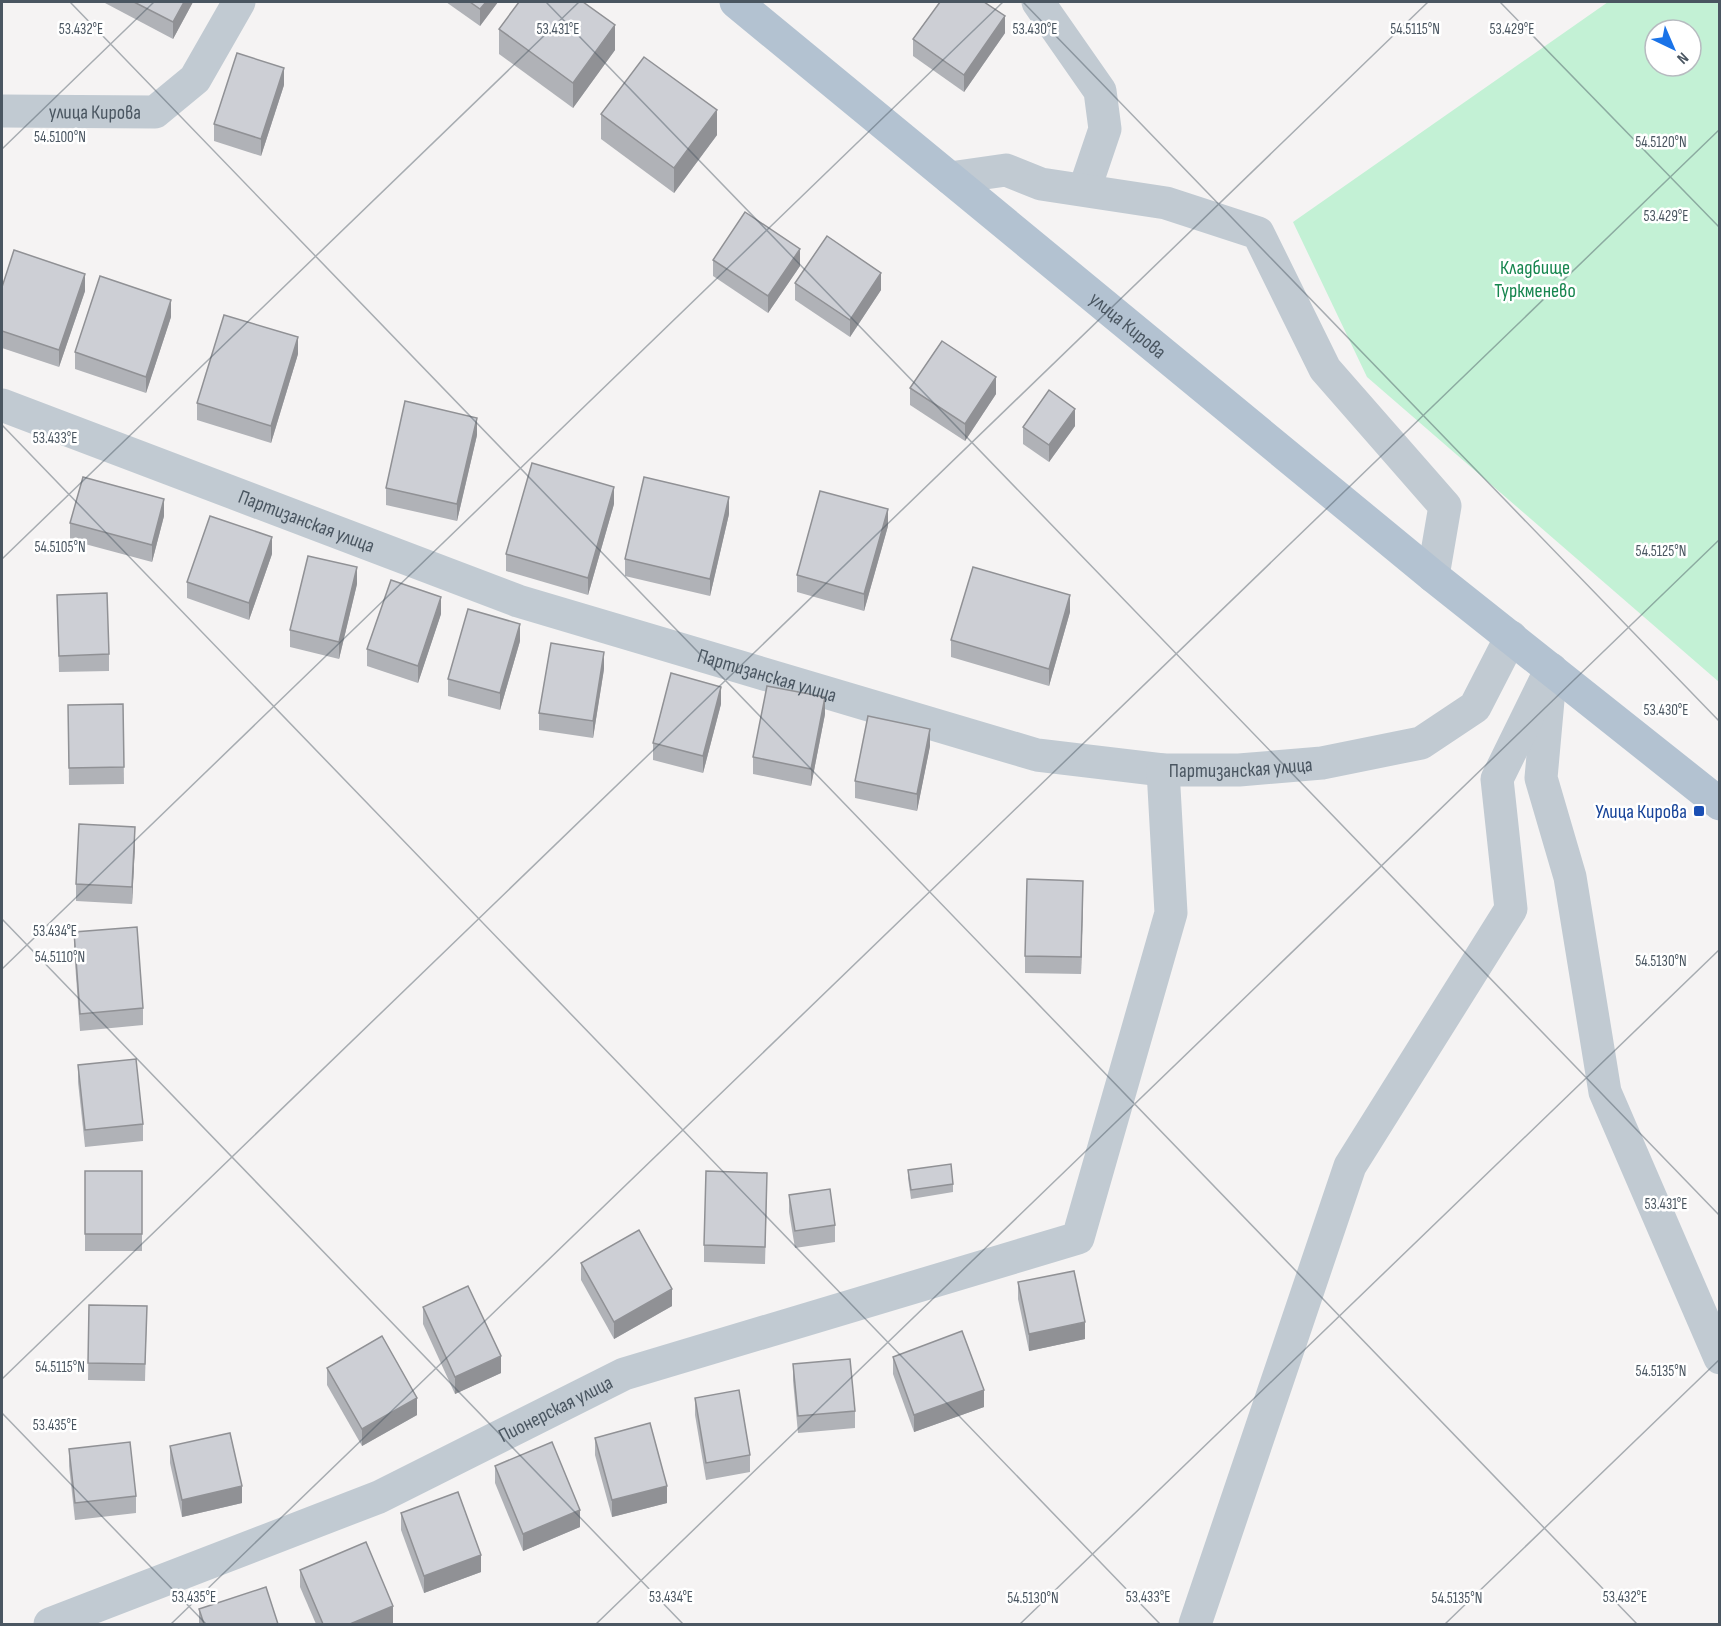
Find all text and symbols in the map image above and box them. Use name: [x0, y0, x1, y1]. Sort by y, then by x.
north arrow: [1643, 18, 1703, 78]
text: 53.432°E: [59, 20, 103, 39]
text: 53.431°E: [537, 20, 579, 39]
text: 53.430°E: [1012, 20, 1058, 39]
text: 54.5115°N: [1390, 20, 1440, 39]
text: 53.429°E: [1490, 20, 1534, 39]
text: N: [1673, 48, 1692, 68]
street label: улица Кирова: [49, 100, 141, 125]
text: 54.5100°N: [34, 128, 86, 147]
text: 54.5120°N: [1635, 133, 1687, 152]
text: 53.429°E: [1644, 207, 1688, 226]
park label: Кладбище Туркменево: [1494, 256, 1576, 303]
street label: улица Кирова: [1084, 287, 1171, 364]
text: 53.433°E: [33, 429, 77, 448]
street label: Партизанская улица: [235, 485, 378, 558]
text: 54.5105°N: [34, 538, 86, 557]
text: 54.5125°N: [1636, 542, 1686, 561]
street label: Партизанская улица: [695, 644, 839, 708]
text: 53.430°E: [1643, 701, 1689, 720]
street label: Партизанская улица: [1169, 753, 1314, 783]
place label: Улица Кирова: [1595, 800, 1687, 824]
marker: Улица Кирова: [1692, 804, 1706, 818]
text: 53.434°E: [33, 922, 77, 941]
text: 54.5110°N: [35, 948, 85, 967]
text: 54.5130°N: [1635, 952, 1687, 971]
text: 53.431°E: [1645, 1195, 1687, 1214]
text: 54.5115°N: [35, 1358, 85, 1377]
text: 54.5135°N: [1636, 1362, 1686, 1381]
street label: Пионерская улица: [495, 1371, 617, 1448]
text: 53.435°E: [33, 1416, 77, 1435]
text: 53.435°E: [172, 1588, 216, 1607]
text: 53.434°E: [649, 1588, 693, 1607]
text: 53.433°E: [1126, 1588, 1170, 1607]
text: 53.432°E: [1603, 1588, 1647, 1607]
text: 54.5130°N: [1007, 1589, 1059, 1608]
text: 54.5135°N: [1432, 1589, 1482, 1608]

